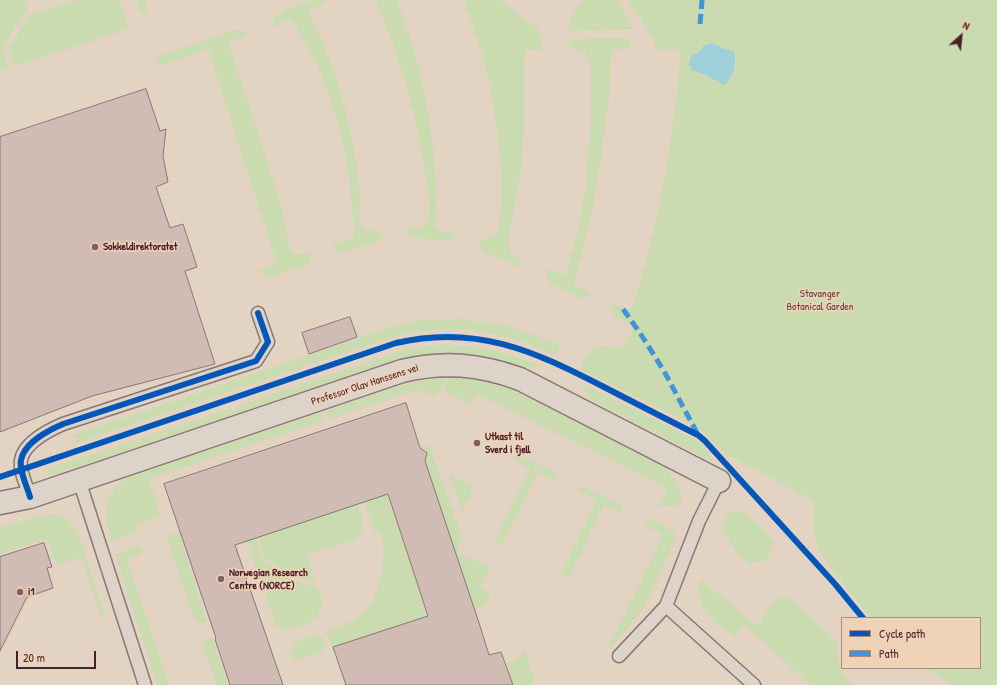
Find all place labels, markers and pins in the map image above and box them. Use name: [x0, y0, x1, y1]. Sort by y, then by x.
place label: Sokkeldirektoratet: [103, 240, 178, 254]
marker: Sokkeldirektoratet: [90, 242, 100, 252]
place label: Utkast til Sverd i fjell: [485, 430, 531, 456]
marker: Utkast til Sverd i fjell: [472, 438, 482, 448]
place label: Norwegian Research Centre (NORCE): [229, 566, 308, 592]
marker: Norwegian Research Centre (NORCE): [216, 574, 226, 584]
place label: i1: [28, 585, 34, 599]
marker: i1: [15, 587, 25, 597]

